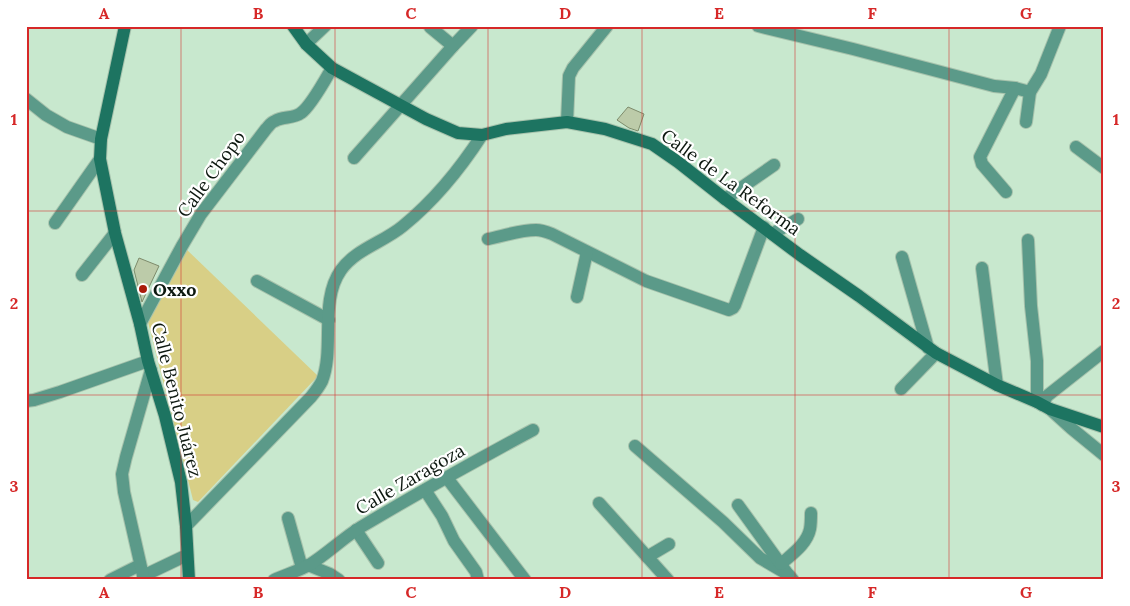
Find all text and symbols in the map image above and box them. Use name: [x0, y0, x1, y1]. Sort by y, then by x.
text: A: [99, 3, 110, 23]
text: B: [253, 3, 264, 23]
text: C: [405, 3, 417, 23]
text: D: [559, 3, 571, 23]
text: E: [714, 3, 724, 23]
text: F: [867, 3, 877, 23]
text: G: [1020, 3, 1032, 23]
text: 1: [11, 109, 17, 129]
text: 1: [1113, 109, 1119, 129]
street label: Calle de La Reforma: [657, 124, 805, 240]
street label: Calle Chopo: [172, 126, 250, 222]
place label: Oxxo: [153, 278, 196, 301]
marker: Oxxo: [137, 283, 149, 295]
text: 2: [10, 293, 18, 313]
text: 2: [1112, 293, 1120, 313]
street label: Calle Benito Juárez: [147, 320, 207, 480]
street label: Calle Zaragoza: [351, 438, 469, 520]
text: 3: [10, 476, 19, 496]
text: 3: [1112, 476, 1121, 496]
text: A: [99, 582, 110, 602]
text: B: [253, 582, 264, 602]
text: C: [405, 582, 417, 602]
text: D: [559, 582, 571, 602]
text: E: [714, 582, 724, 602]
text: F: [867, 582, 877, 602]
text: G: [1020, 582, 1032, 602]

